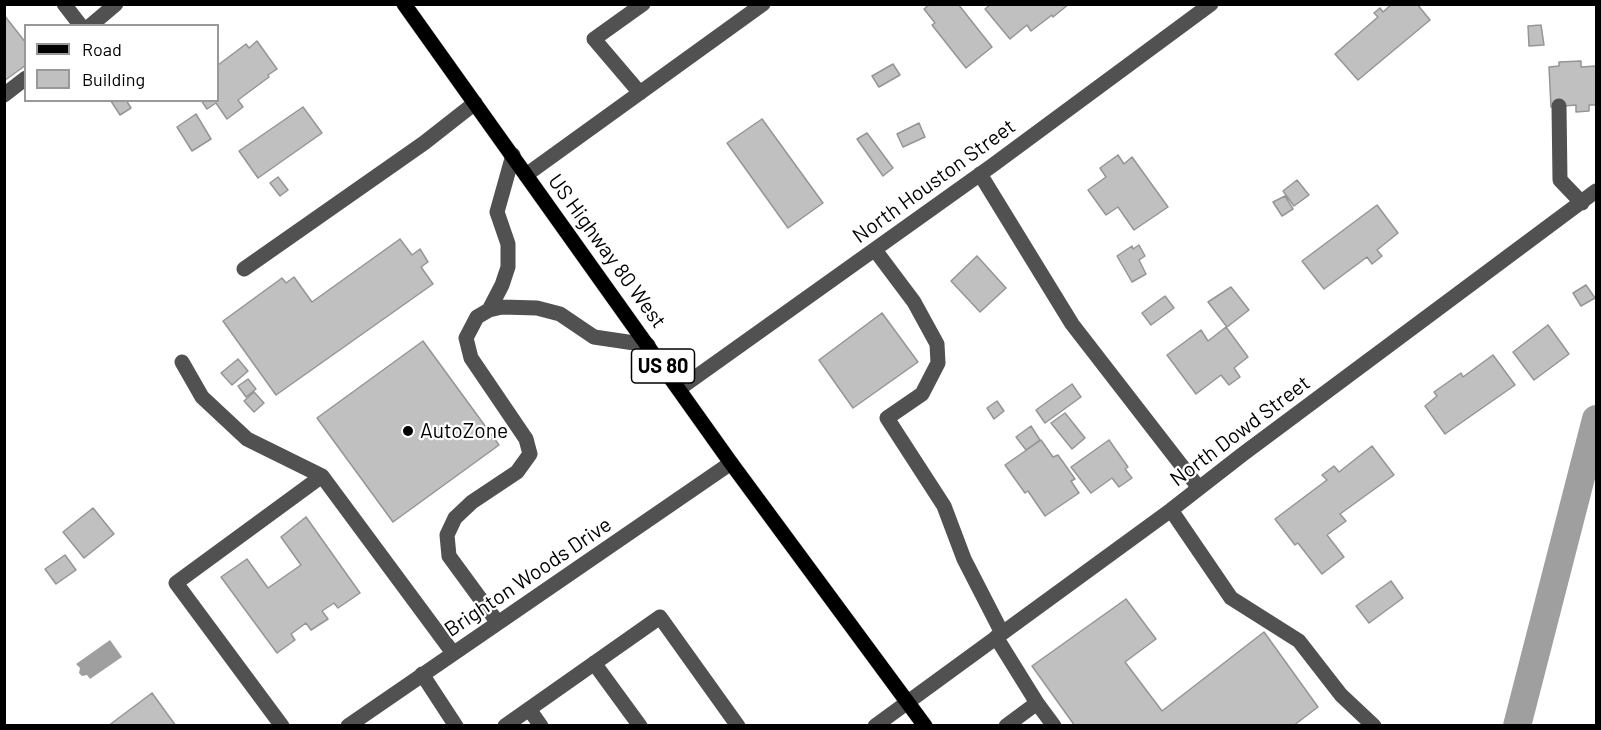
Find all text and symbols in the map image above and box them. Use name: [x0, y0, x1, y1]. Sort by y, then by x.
legend: [24, 24, 219, 102]
text: Road: [82, 38, 122, 60]
text: Building: [82, 68, 145, 90]
street label: North Houston Street: [848, 114, 1020, 248]
street label: US Highway 80 West: [543, 169, 671, 333]
road number: US 80: [632, 349, 694, 383]
street label: North Dowd Street: [1165, 370, 1315, 492]
place label: AutoZone: [420, 418, 508, 444]
marker: AutoZone: [401, 424, 415, 438]
street label: Brighton Woods Drive: [440, 512, 616, 642]

